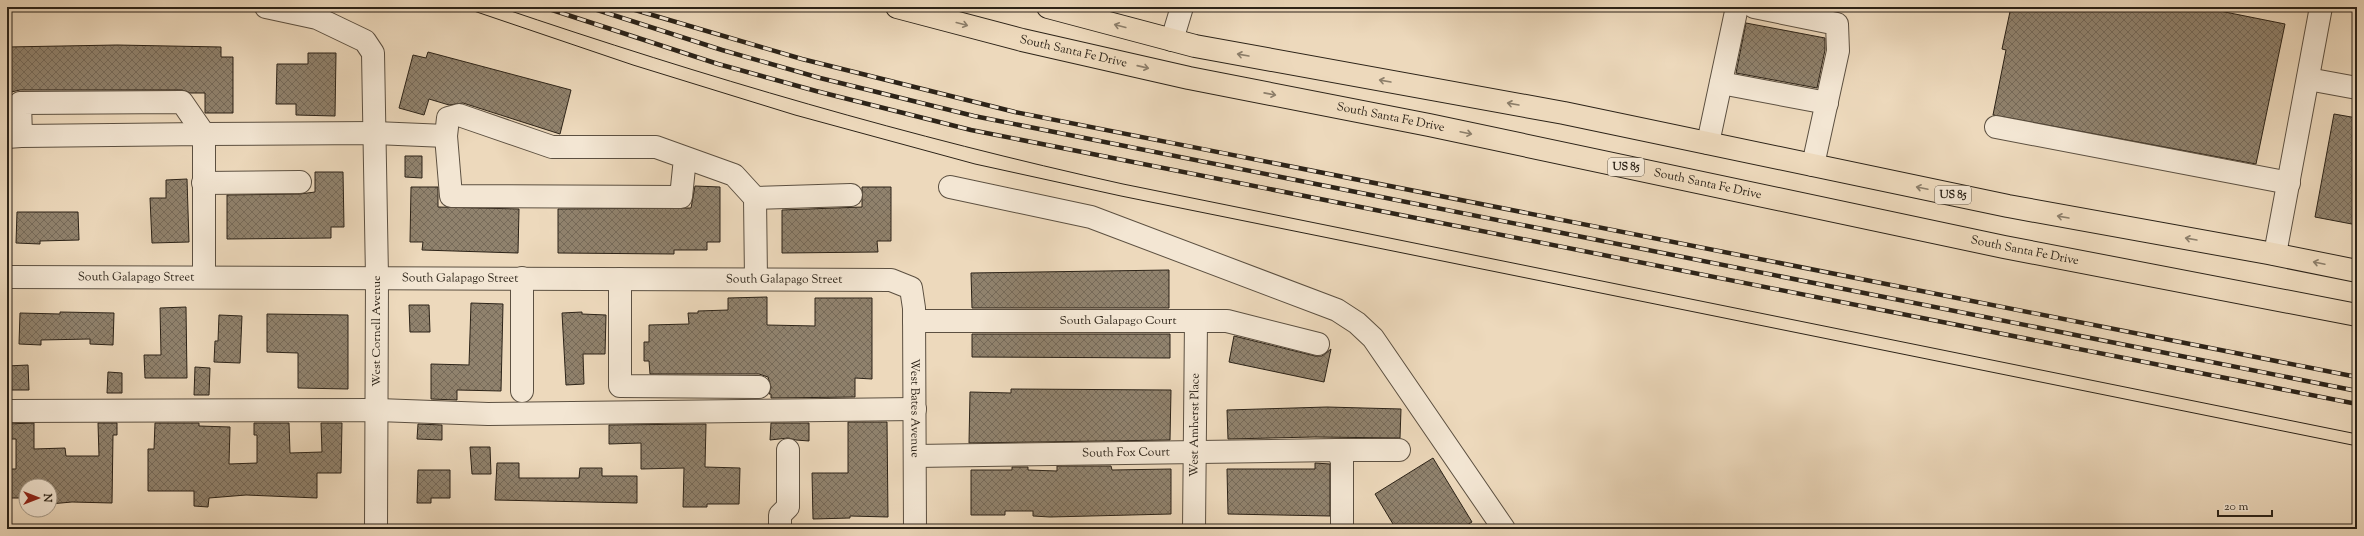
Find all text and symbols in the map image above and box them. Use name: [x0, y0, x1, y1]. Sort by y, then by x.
one-way arrow: [955, 21, 968, 28]
one-way arrow: [1114, 22, 1127, 29]
street label: South Santa Fe Drive: [1018, 31, 1129, 73]
one-way arrow: [1237, 51, 1250, 59]
one-way arrow: [1136, 64, 1149, 72]
one-way arrow: [1379, 76, 1392, 84]
one-way arrow: [1263, 90, 1276, 98]
street label: South Santa Fe Drive: [1335, 98, 1447, 137]
one-way arrow: [1506, 99, 1519, 107]
one-way arrow: [1459, 129, 1472, 137]
road number: US 85: [1608, 158, 1644, 176]
street label: South Santa Fe Drive: [1652, 164, 1764, 204]
one-way arrow: [1916, 184, 1929, 192]
road number: US 85: [1935, 186, 1971, 204]
one-way arrow: [2057, 213, 2070, 221]
street label: South Santa Fe Drive: [1969, 231, 2081, 270]
one-way arrow: [2185, 235, 2198, 243]
one-way arrow: [2313, 259, 2326, 267]
street label: South Galapago Street: [78, 268, 194, 287]
street label: South Galapago Street: [402, 269, 518, 288]
street label: South Galapago Street: [726, 270, 842, 289]
street label: West Cornell Avenue: [368, 275, 386, 387]
street label: South Galapago Court: [1060, 312, 1176, 330]
street label: West Bates Avenue: [905, 359, 924, 458]
street label: West Amherst Place: [1186, 373, 1205, 477]
street label: South Fox Court: [1082, 443, 1170, 463]
north arrow: [18, 478, 58, 518]
scale bar: [2218, 492, 2272, 518]
text: N: [39, 493, 55, 503]
text: 20 m: [2224, 498, 2249, 516]

